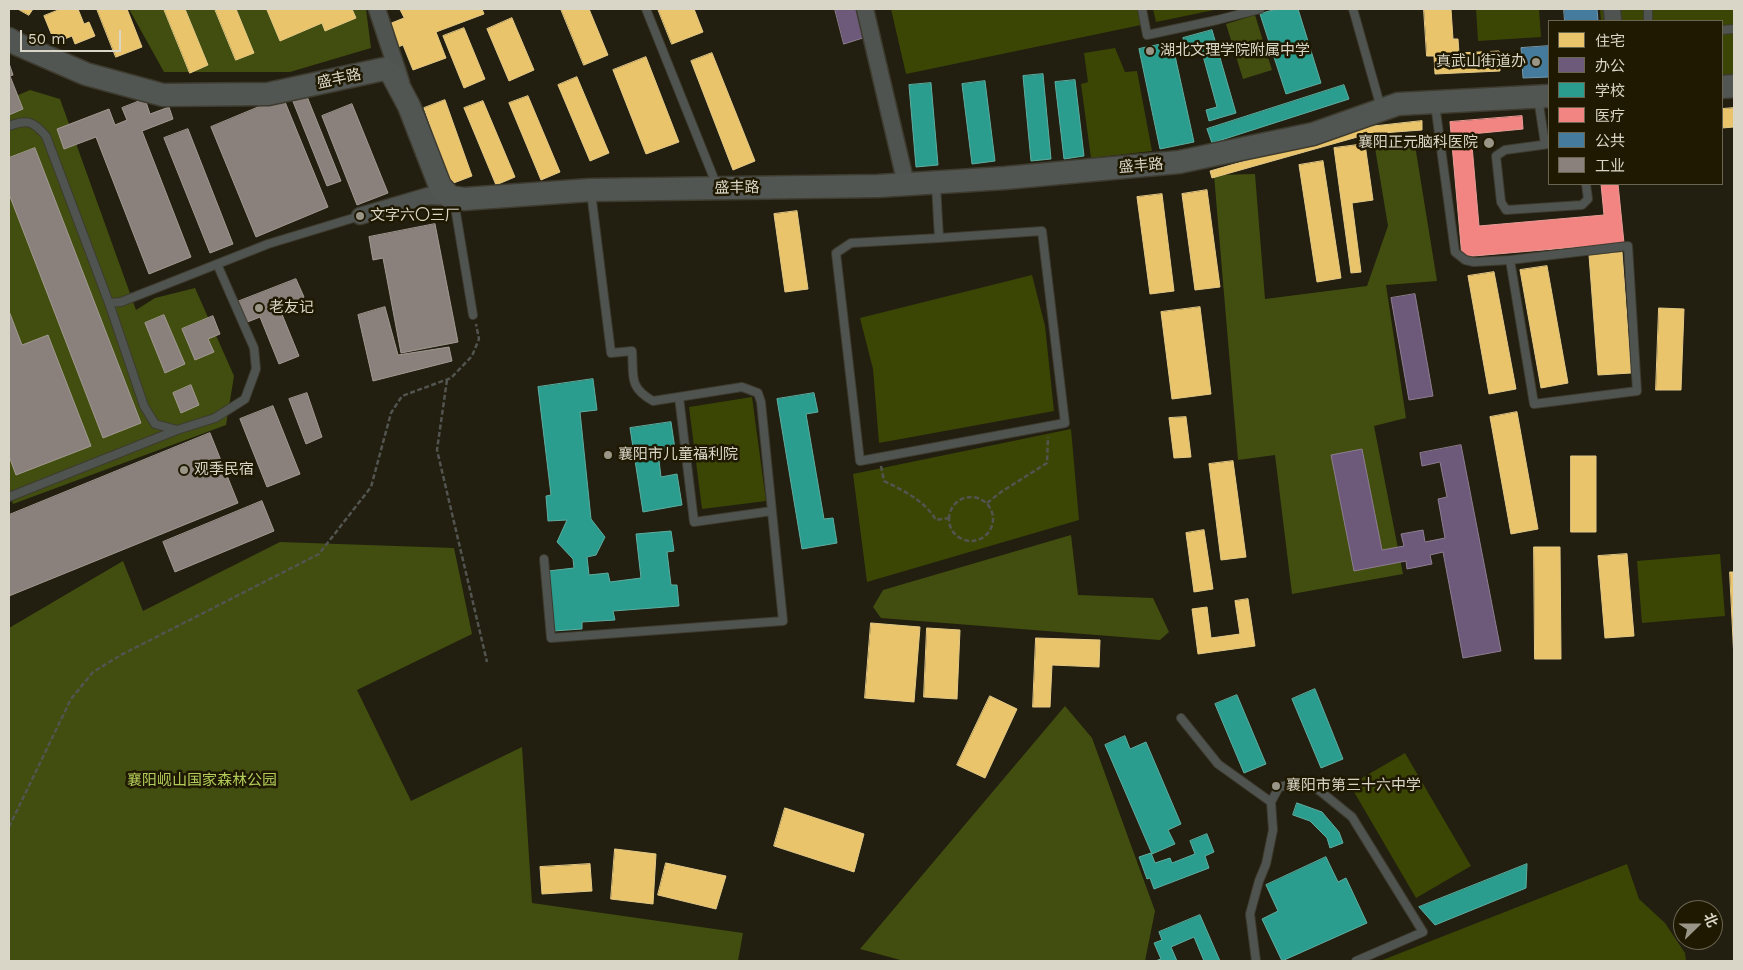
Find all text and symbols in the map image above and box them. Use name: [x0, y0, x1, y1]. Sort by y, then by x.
scale bar: [22, 20, 124, 52]
legend: [1548, 20, 1723, 185]
text: 50 m: [28, 30, 65, 48]
text: 住宅: [1595, 32, 1625, 50]
place label: 湖北文理学院附属中学: [1160, 42, 1310, 60]
marker: 湖北文理学院附属中学: [1144, 45, 1156, 57]
place label: 真武山街道办: [1436, 53, 1526, 71]
marker: 真武山街道办: [1530, 56, 1542, 68]
text: 办公: [1595, 57, 1625, 75]
street label: 盛丰路: [315, 66, 363, 92]
text: 学校: [1595, 82, 1625, 100]
text: 医疗: [1595, 107, 1625, 125]
text: 公共: [1595, 132, 1625, 150]
place label: 襄阳正元脑科医院: [1358, 134, 1478, 152]
marker: 襄阳正元脑科医院: [1482, 136, 1496, 150]
street label: 盛丰路: [1118, 155, 1164, 177]
text: 工业: [1595, 157, 1625, 175]
street label: 盛丰路: [714, 179, 760, 197]
place label: 文字六〇三厂: [370, 207, 460, 225]
marker: 文字六〇三厂: [354, 210, 366, 222]
place label: 老友记: [269, 299, 314, 317]
marker: 老友记: [253, 302, 265, 314]
place label: 襄阳市儿童福利院: [618, 446, 738, 464]
marker: 襄阳市儿童福利院: [602, 449, 614, 461]
place label: 观季民宿: [194, 461, 254, 479]
marker: 观季民宿: [178, 464, 190, 476]
park label: 襄阳岘山国家森林公园: [127, 772, 277, 790]
place label: 襄阳市第三十六中学: [1286, 777, 1421, 795]
marker: 襄阳市第三十六中学: [1270, 780, 1282, 792]
north arrow: [1673, 900, 1723, 950]
text: 北: [1701, 910, 1721, 929]

